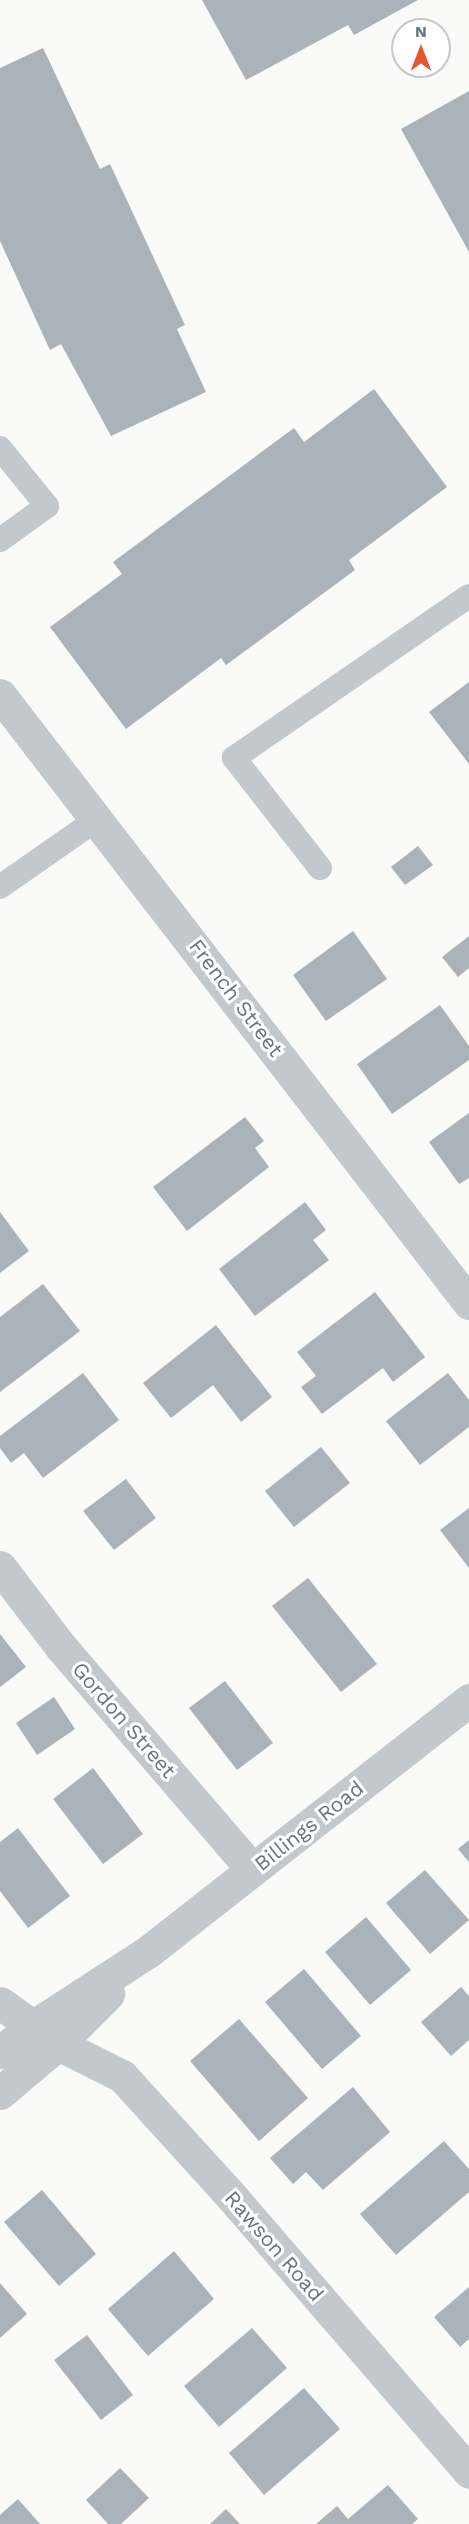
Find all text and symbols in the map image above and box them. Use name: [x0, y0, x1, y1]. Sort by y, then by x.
north arrow: [391, 18, 451, 78]
text: N: [415, 22, 427, 41]
street label: French Street: [184, 934, 288, 1062]
street label: Gordon Street: [67, 1657, 181, 1783]
street label: Billings Road: [249, 1776, 369, 1876]
street label: Rawson Road: [219, 2186, 329, 2306]

